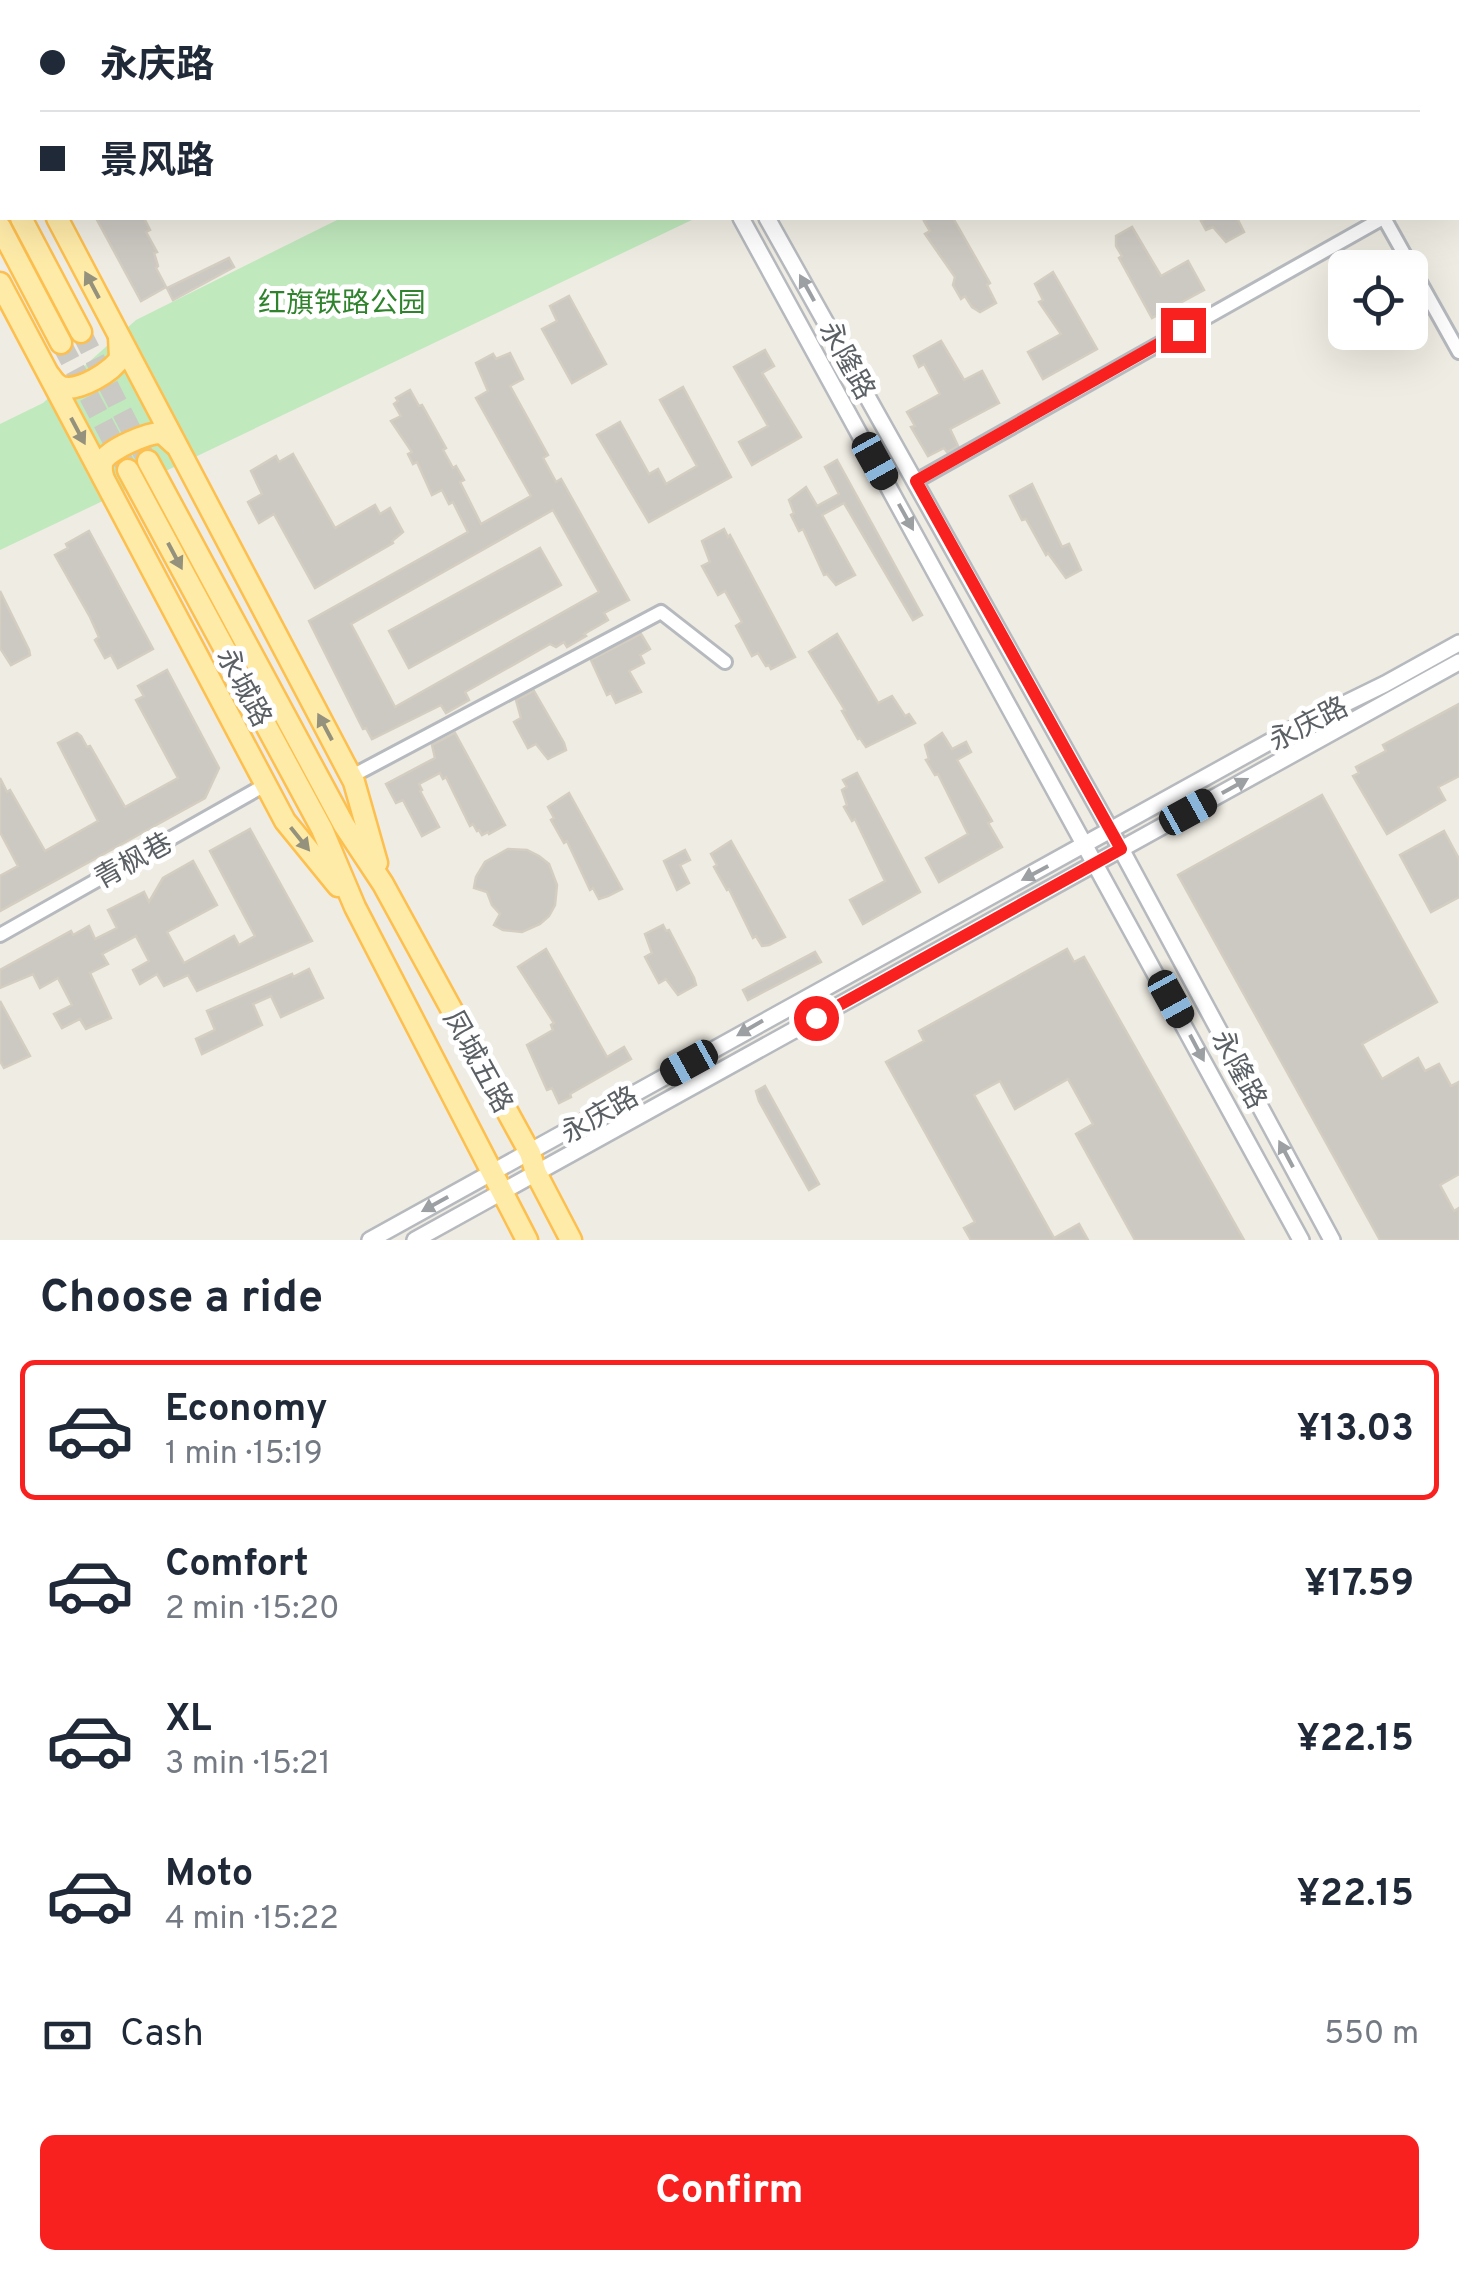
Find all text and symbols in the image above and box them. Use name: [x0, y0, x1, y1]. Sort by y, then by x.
text: 永庆路: [100, 43, 214, 92]
text: 景风路: [100, 139, 214, 188]
map controls: [1328, 250, 1428, 350]
button: locate: [1328, 250, 1428, 350]
one-way arrow: [84, 270, 101, 299]
one-way arrow: [799, 274, 817, 302]
park label: 红旗铁路公园: [258, 287, 426, 323]
route end: [1161, 308, 1206, 353]
street label: 永隆路: [809, 316, 881, 407]
one-way arrow: [70, 417, 87, 446]
car: [847, 427, 903, 495]
one-way arrow: [898, 503, 915, 532]
one-way arrow: [166, 541, 183, 570]
street label: 永城路: [207, 643, 278, 734]
street label: 永庆路: [1264, 691, 1355, 761]
one-way arrow: [317, 713, 334, 742]
one-way arrow: [1221, 777, 1250, 794]
car: [1154, 784, 1222, 840]
street label: 青枫巷: [89, 827, 180, 899]
one-way arrow: [289, 827, 310, 852]
one-way arrow: [1020, 864, 1049, 881]
car: [1143, 965, 1199, 1033]
route start: [794, 996, 839, 1041]
street label: 凤城五路: [433, 1005, 519, 1120]
one-way arrow: [735, 1020, 764, 1037]
street label: 永隆路: [1202, 1025, 1273, 1116]
one-way arrow: [1188, 1033, 1205, 1062]
car: [655, 1035, 723, 1091]
street label: 永庆路: [555, 1080, 646, 1153]
one-way arrow: [1278, 1140, 1295, 1169]
one-way arrow: [421, 1195, 450, 1212]
text: Choose a ride: [40, 1271, 323, 1328]
icon: car: [45, 1385, 135, 1475]
text: Economy: [165, 1386, 327, 1435]
text: ¥13.03: [1297, 1406, 1414, 1455]
text: 1 min · 15:19: [165, 1435, 323, 1475]
icon: car: [45, 1540, 135, 1630]
text: Comfort: [165, 1541, 309, 1590]
text: ¥17.59: [1304, 1561, 1414, 1610]
text: 2 min · 15:20: [165, 1590, 340, 1630]
icon: car: [45, 1695, 135, 1785]
text: XL: [165, 1696, 212, 1745]
text: ¥22.15: [1297, 1716, 1414, 1765]
text: 3 min · 15:21: [165, 1745, 331, 1785]
icon: car: [45, 1850, 135, 1940]
text: Moto: [165, 1851, 253, 1900]
text: ¥22.15: [1297, 1871, 1414, 1920]
text: 4 min · 15:22: [165, 1900, 339, 1940]
icon: cash: [40, 2008, 95, 2063]
text: Cash: [120, 2011, 204, 2060]
text: 550 m: [1324, 2015, 1419, 2055]
button: Confirm: [40, 2135, 1419, 2250]

